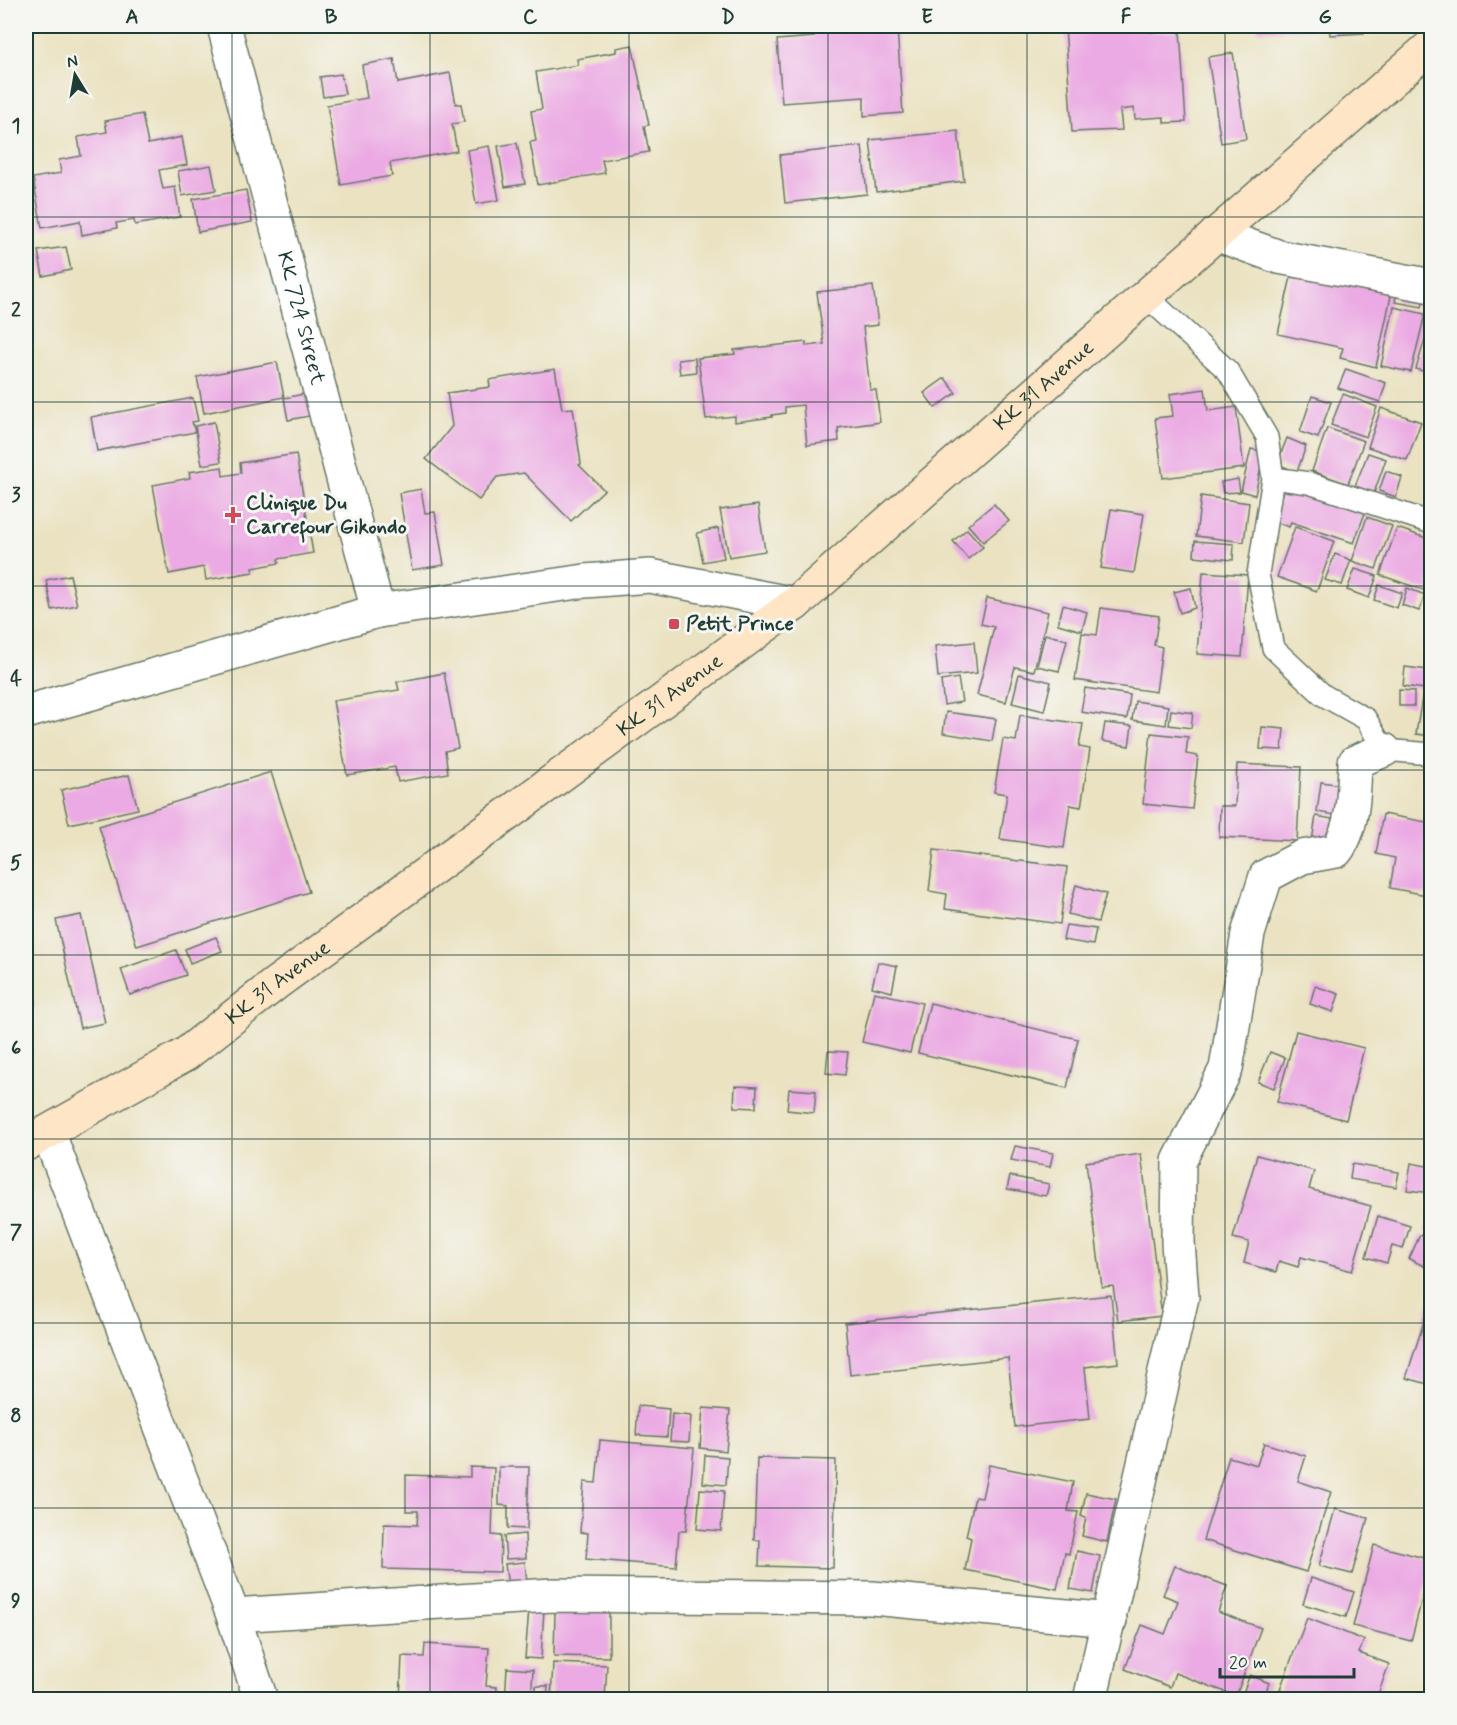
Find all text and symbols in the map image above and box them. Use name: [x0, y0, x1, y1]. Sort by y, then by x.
text: A: [125, 4, 139, 31]
text: B: [325, 4, 338, 31]
text: C: [523, 4, 538, 31]
text: D: [721, 4, 735, 31]
text: E: [921, 4, 933, 31]
text: F: [1121, 4, 1132, 31]
text: G: [1318, 4, 1332, 31]
north arrow: [45, 45, 105, 105]
text: N: [65, 50, 80, 73]
text: 1: [12, 113, 20, 140]
street label: KK 724 Street: [270, 248, 332, 388]
text: 2: [11, 297, 21, 324]
street label: KK 31 Avenue: [988, 334, 1100, 437]
text: 3: [11, 482, 21, 509]
place label: Clinique Du Carrefour Gikondo: [246, 489, 407, 543]
marker: Clinique Du Carrefour Gikondo: [224, 506, 242, 524]
place label: Petit Prince: [686, 610, 794, 638]
marker: Petit Prince: [667, 617, 681, 631]
street label: KK 31 Avenue: [611, 647, 729, 743]
text: 4: [10, 666, 22, 693]
text: 5: [10, 850, 22, 877]
street label: KK 31 Avenue: [220, 934, 336, 1032]
text: 6: [11, 1035, 21, 1062]
text: 7: [10, 1219, 22, 1246]
text: 8: [10, 1403, 22, 1430]
text: 9: [11, 1588, 21, 1615]
scale bar: [1220, 1641, 1354, 1679]
text: 20 m: [1229, 1651, 1267, 1675]

